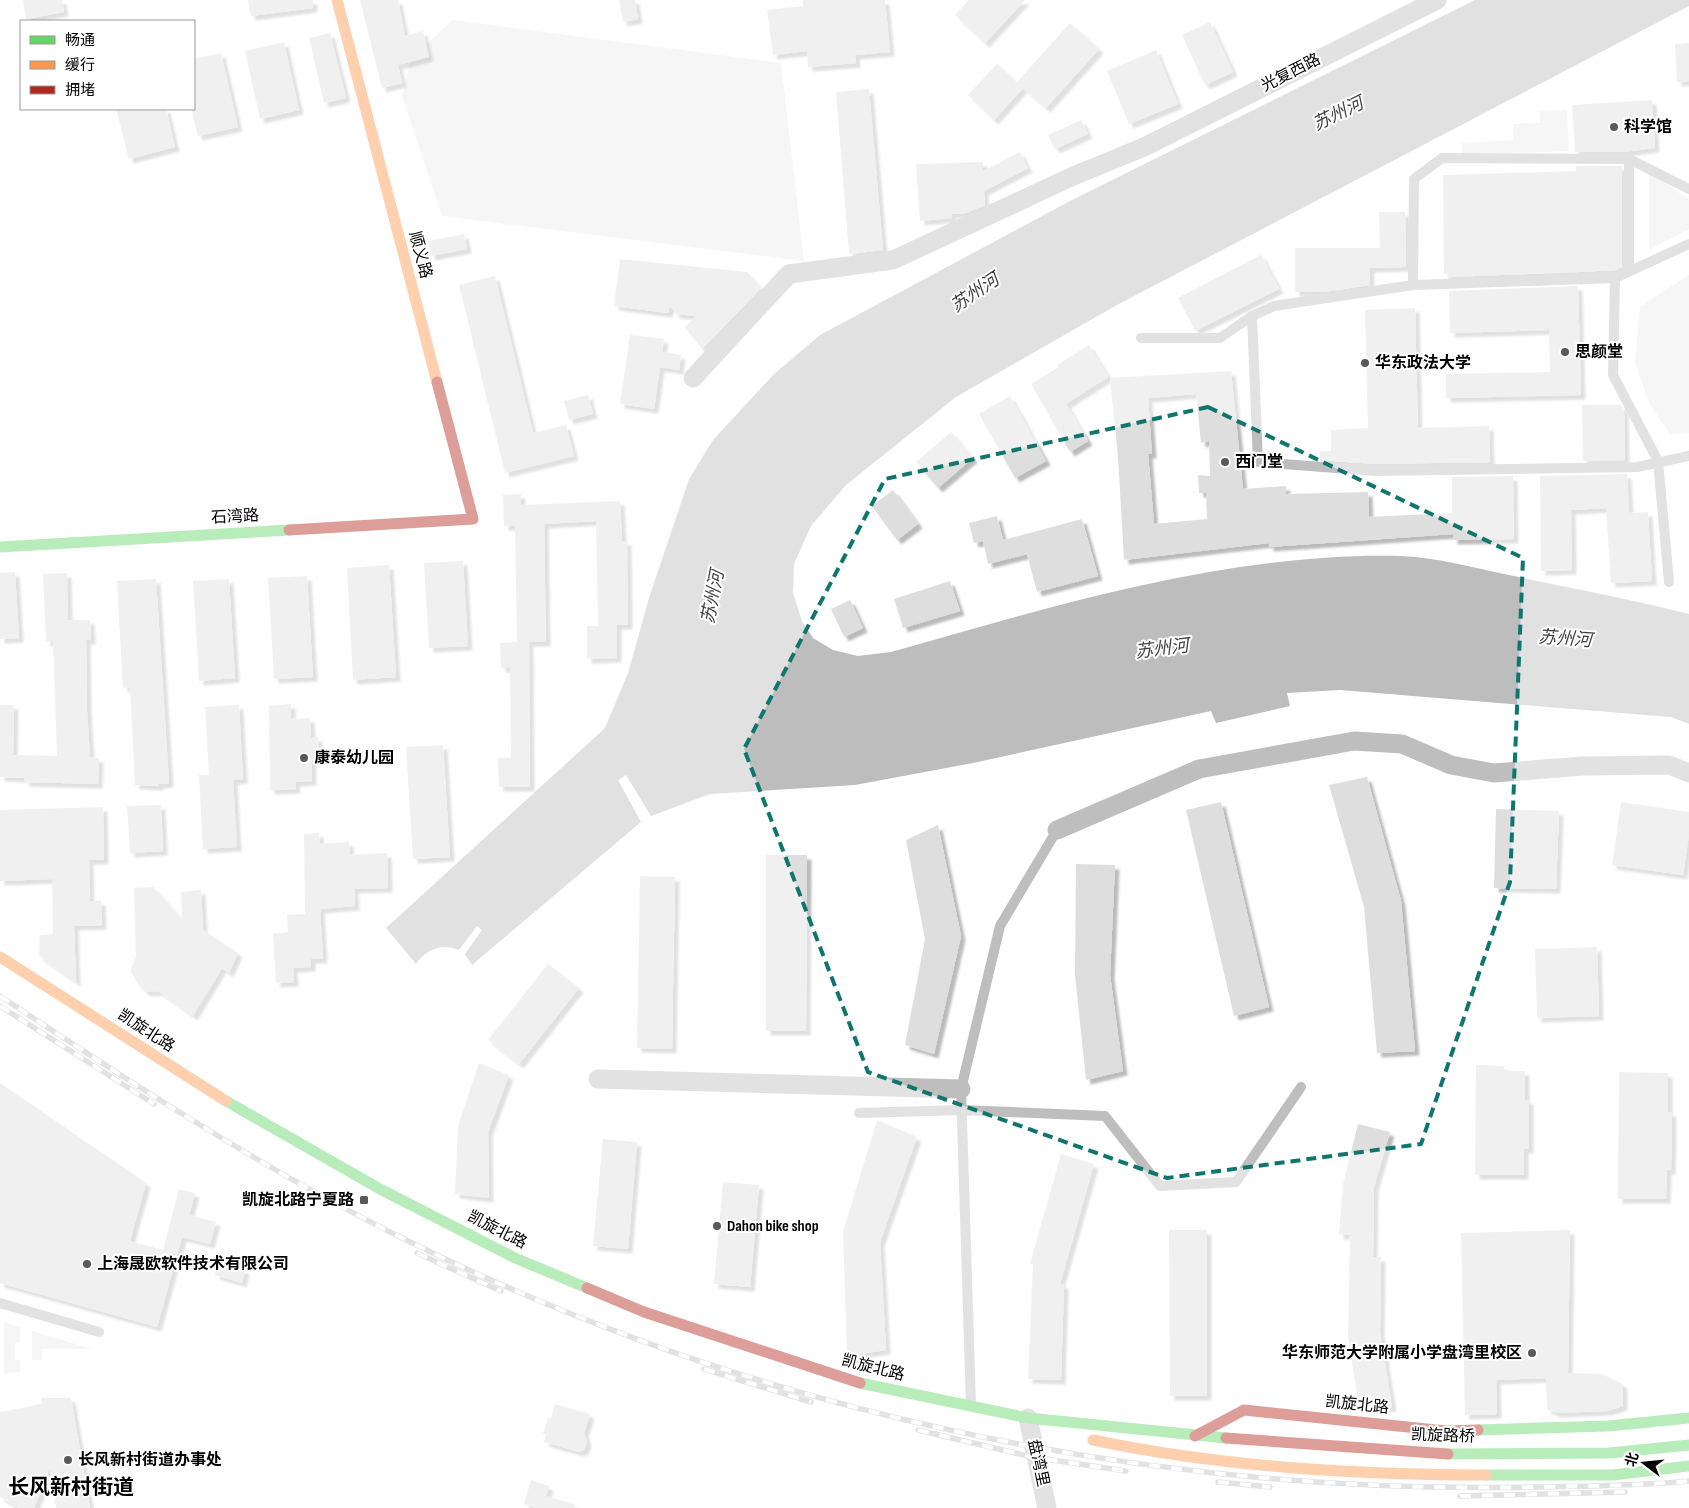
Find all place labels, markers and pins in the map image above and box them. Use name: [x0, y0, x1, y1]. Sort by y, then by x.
place label: 科学馆: [1624, 118, 1672, 137]
marker: 科学馆: [1608, 121, 1620, 133]
place label: 思颜堂: [1575, 343, 1623, 362]
marker: 思颜堂: [1559, 346, 1571, 358]
place label: 华东政法大学: [1375, 353, 1471, 373]
marker: 华东政法大学: [1359, 357, 1371, 369]
place label: 西门堂: [1235, 453, 1283, 472]
marker: 西门堂: [1219, 456, 1231, 468]
place label: 康泰幼儿园: [314, 748, 394, 768]
marker: 康泰幼儿园: [298, 752, 310, 764]
place label: 凯旋北路宁夏路: [242, 1191, 354, 1210]
marker: 凯旋北路宁夏路: [358, 1194, 370, 1206]
place label: Dahon bike shop: [727, 1217, 819, 1236]
marker: Dahon bike shop: [711, 1220, 723, 1232]
place label: 上海晟欧软件技术有限公司: [97, 1254, 289, 1274]
marker: 上海晟欧软件技术有限公司: [81, 1258, 93, 1270]
place label: 华东师范大学附属小学盘湾里校区: [1282, 1343, 1522, 1363]
marker: 华东师范大学附属小学盘湾里校区: [1526, 1347, 1538, 1359]
place label: 长风新村街道办事处: [78, 1450, 222, 1470]
marker: 长风新村街道办事处: [62, 1454, 74, 1466]

